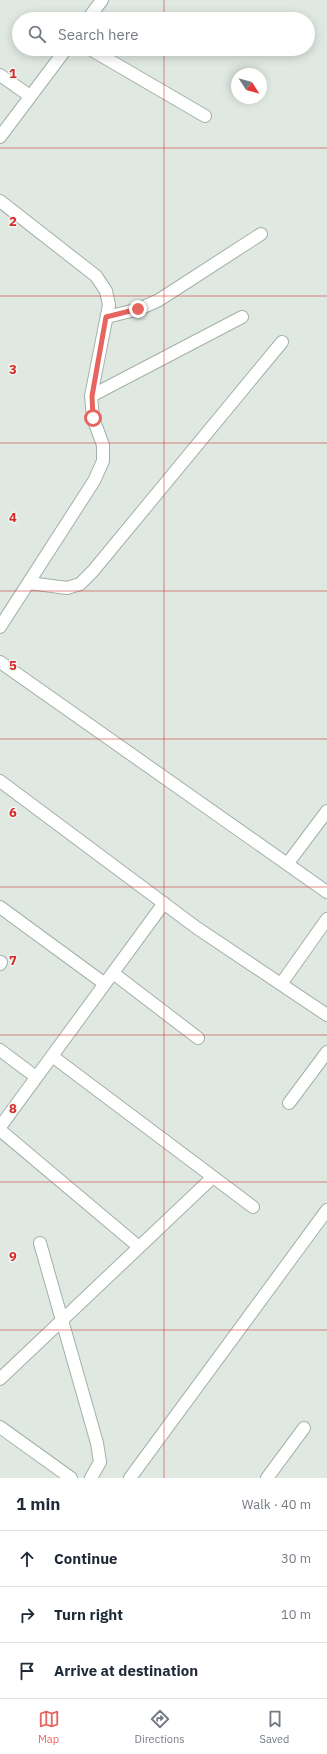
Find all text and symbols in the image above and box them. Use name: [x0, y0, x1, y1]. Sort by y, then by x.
search box: [12, 12, 315, 56]
icon: search: [26, 23, 48, 45]
text: Search here: [58, 25, 138, 44]
text: 1: [9, 65, 17, 82]
north arrow: [231, 68, 267, 104]
text: 2: [9, 213, 17, 230]
route end: [129, 300, 147, 318]
text: 3: [9, 361, 17, 378]
route start: [84, 409, 102, 427]
text: 4: [9, 509, 17, 526]
text: 5: [9, 657, 17, 674]
text: 6: [9, 804, 17, 821]
text: 7: [9, 952, 17, 969]
text: 8: [9, 1100, 17, 1117]
text: 9: [9, 1248, 17, 1265]
text: 1 min: [16, 1493, 60, 1515]
text: Walk · 40 m: [242, 1496, 311, 1513]
icon: ahead: [16, 1548, 38, 1570]
text: Continue: [54, 1549, 118, 1568]
text: 30 m: [281, 1550, 311, 1567]
icon: right: [16, 1604, 38, 1626]
text: Turn right: [54, 1605, 123, 1624]
text: 10 m: [281, 1606, 311, 1623]
icon: arrive: [16, 1660, 38, 1682]
text: Arrive at destination: [54, 1661, 198, 1680]
tab: Map: [38, 1708, 60, 1746]
tab: Directions: [135, 1708, 185, 1746]
tab: Saved: [260, 1708, 289, 1746]

